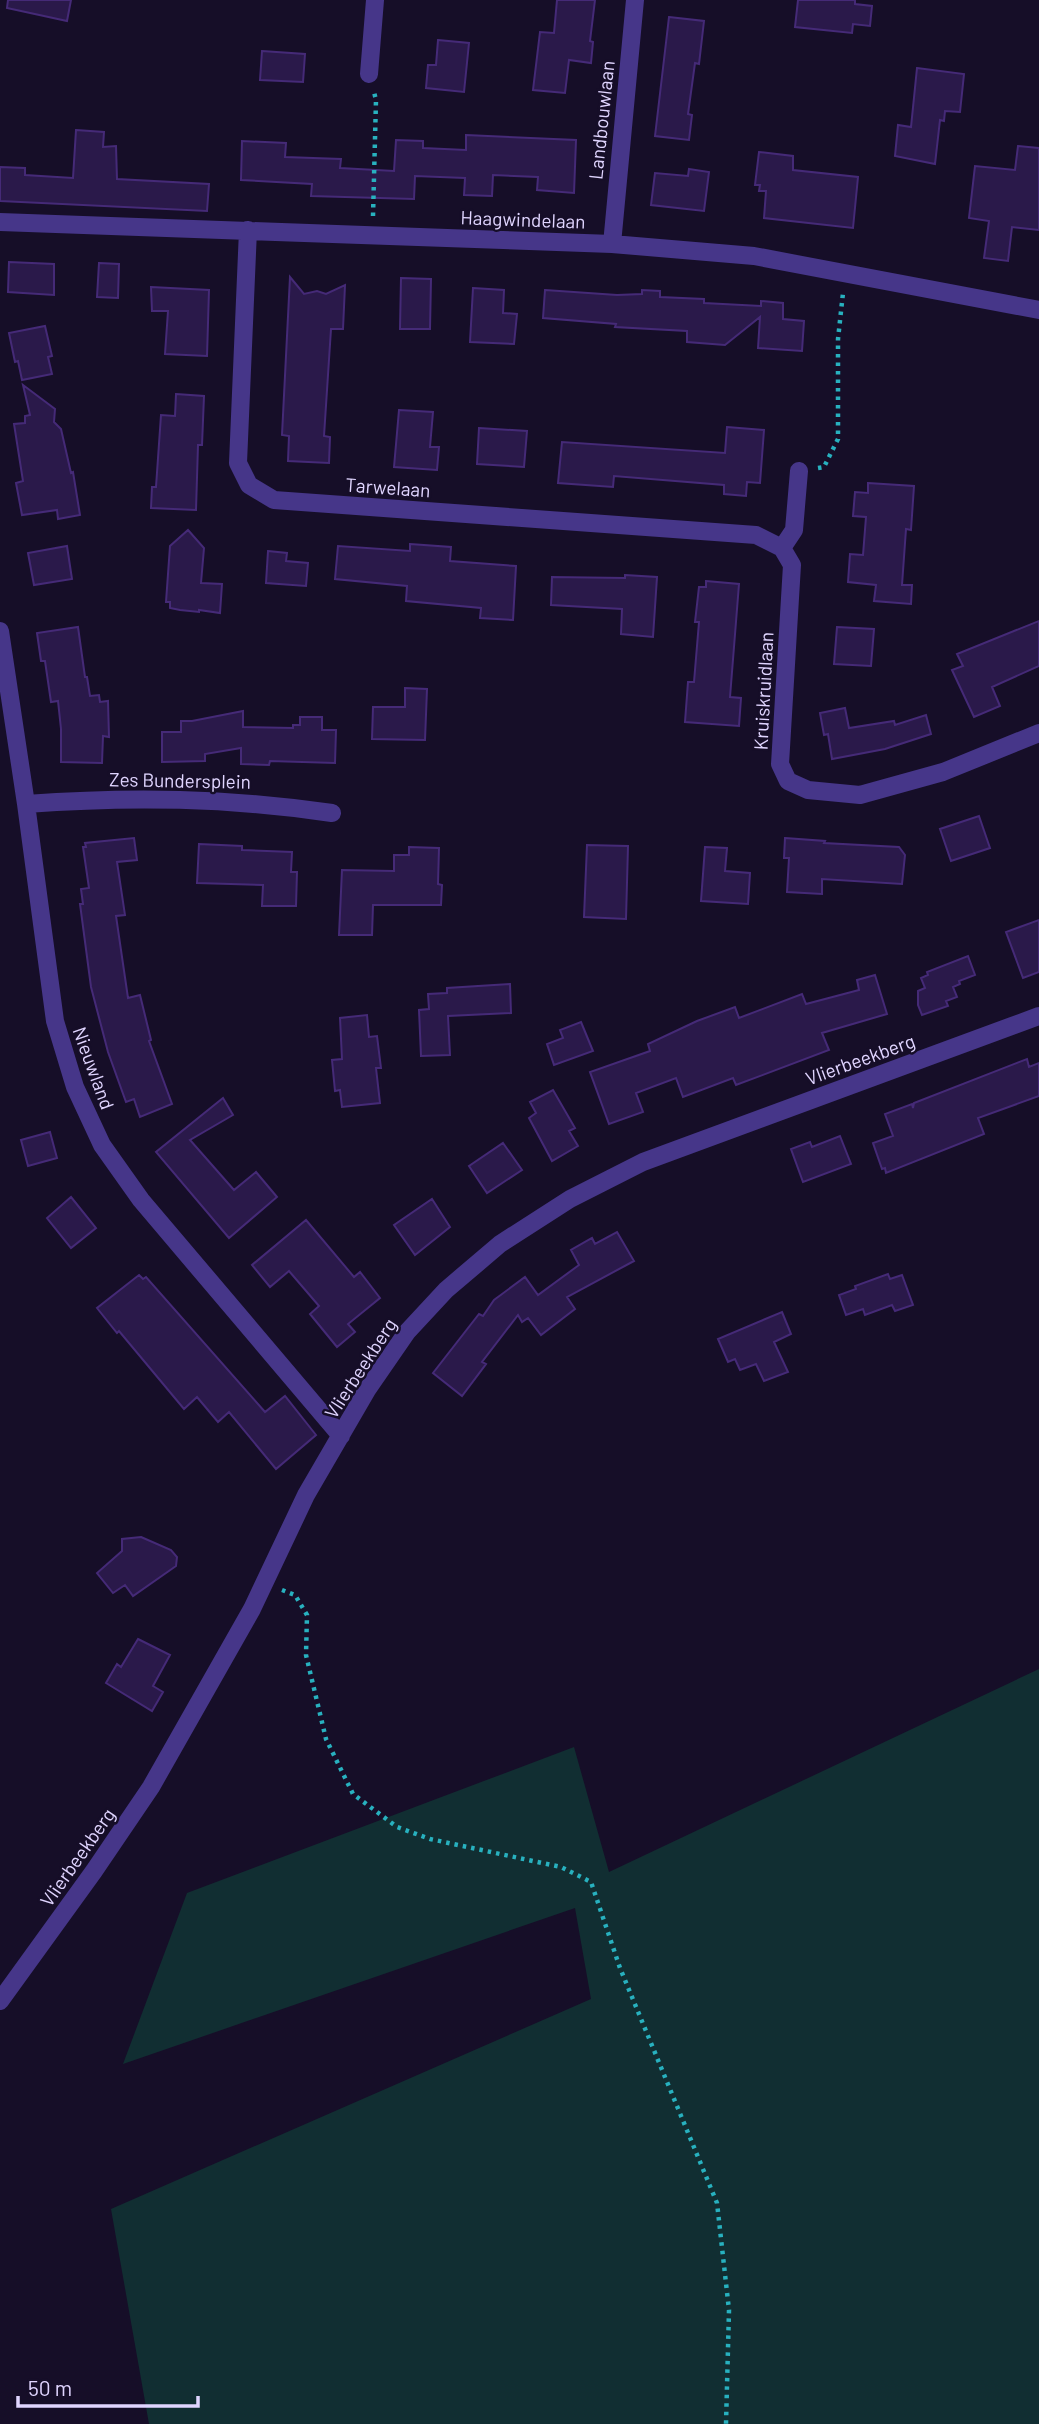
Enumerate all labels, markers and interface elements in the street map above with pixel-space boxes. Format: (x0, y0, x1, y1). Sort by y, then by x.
street label: Landbouwlaan (583, 59, 619, 181)
street label: Haagwindelaan (460, 205, 586, 233)
street label: Tarwelaan (345, 473, 431, 501)
street label: Kruiskruidlaan (748, 631, 778, 751)
street label: Zes Bundersplein (109, 767, 251, 793)
street label: Nieuwland (68, 1024, 120, 1112)
street label: Vlierbeekberg (802, 1029, 918, 1089)
street label: Vlierbeekberg (319, 1314, 401, 1422)
street label: Vlierbeekberg (35, 1803, 119, 1911)
scale bar (18, 2364, 198, 2408)
text: 50 m (28, 2375, 72, 2400)

